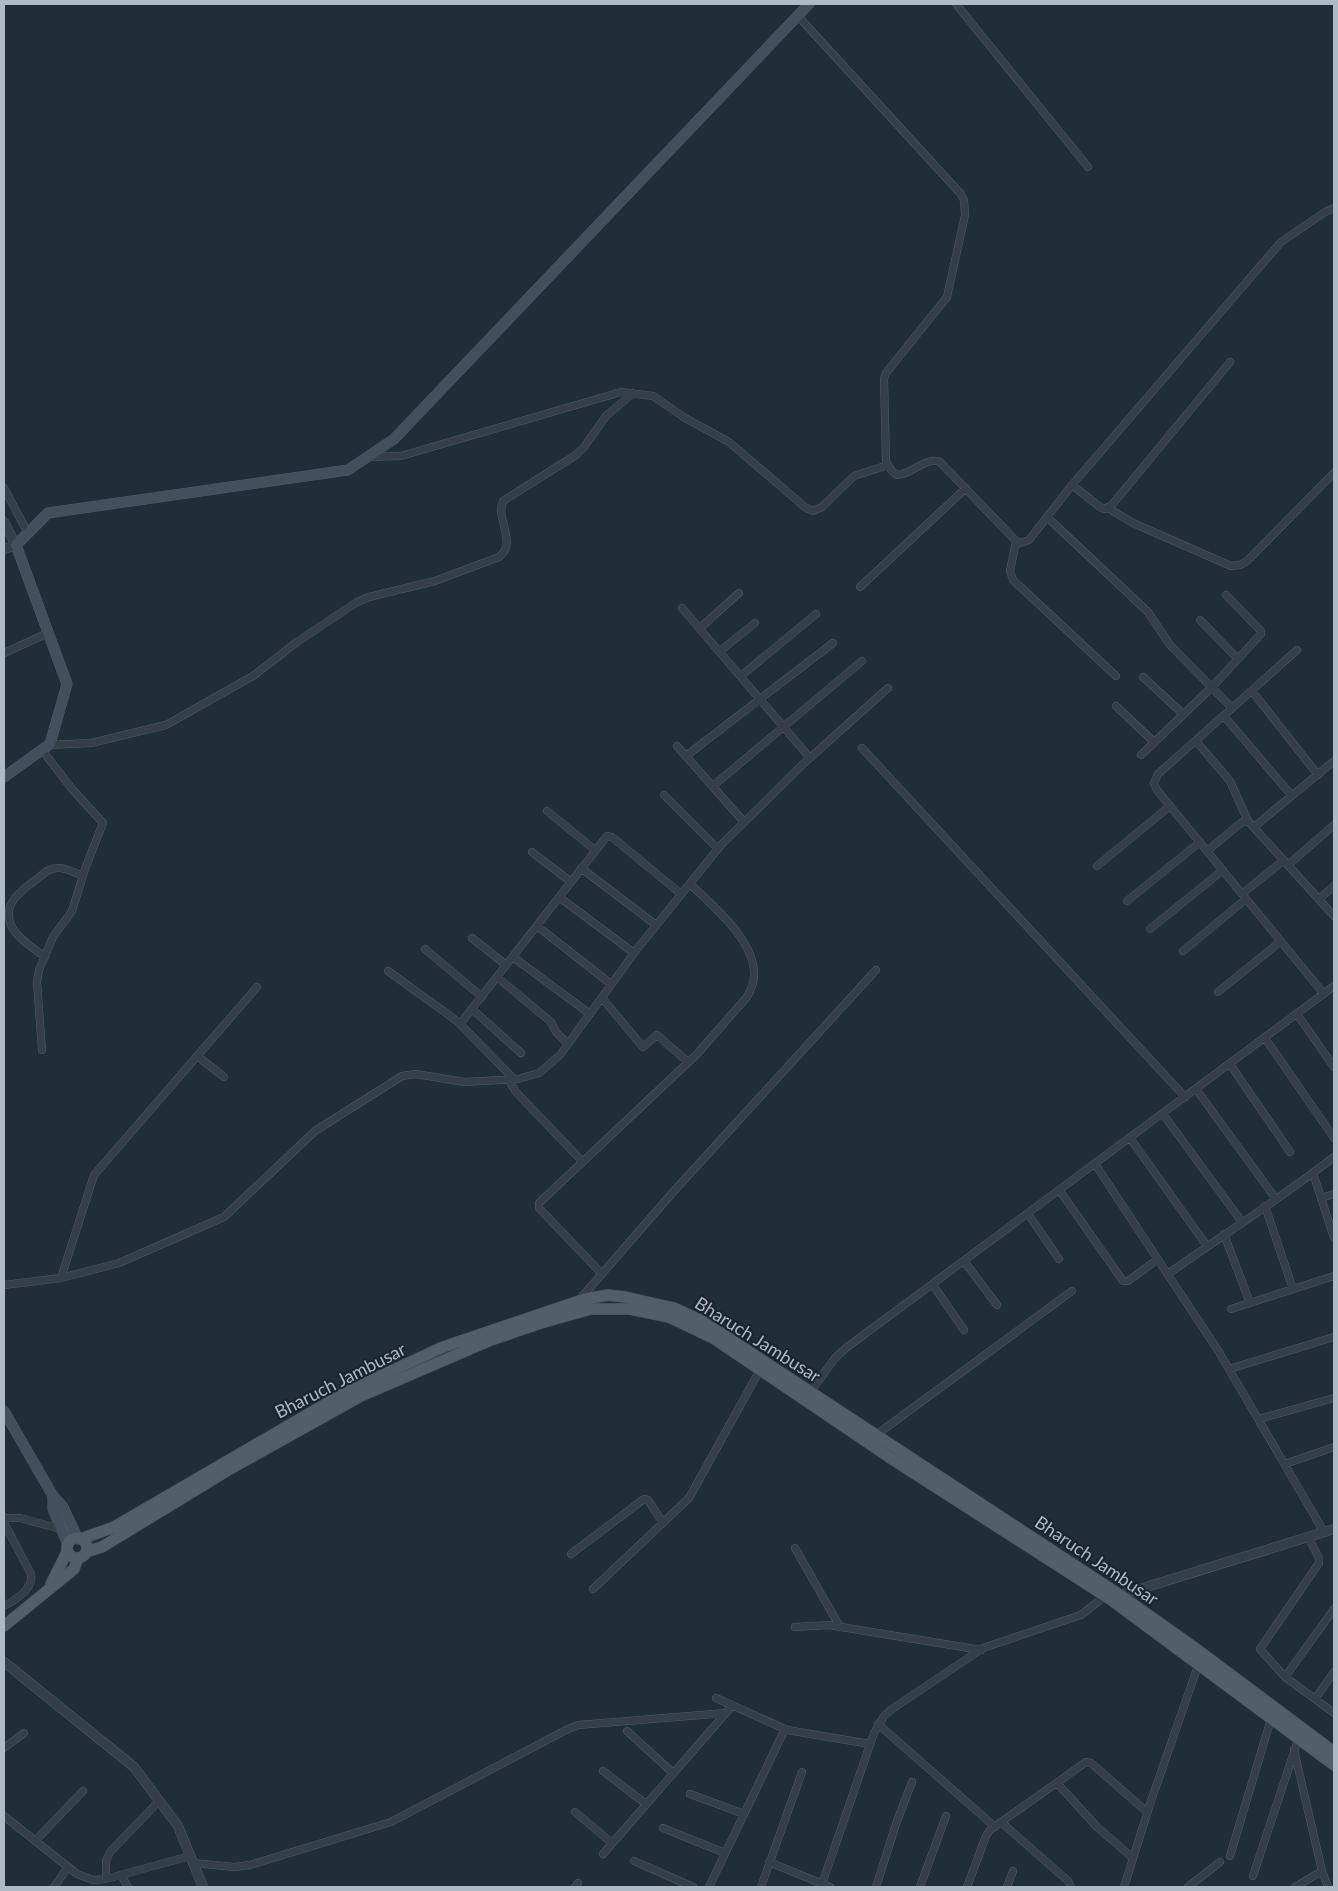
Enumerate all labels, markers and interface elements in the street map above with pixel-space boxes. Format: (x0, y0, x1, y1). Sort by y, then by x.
street label: Bharuch Jambusar (691, 1291, 825, 1387)
street label: Bharuch Jambusar (271, 1337, 410, 1423)
street label: Bharuch Jambusar (1031, 1511, 1163, 1610)

